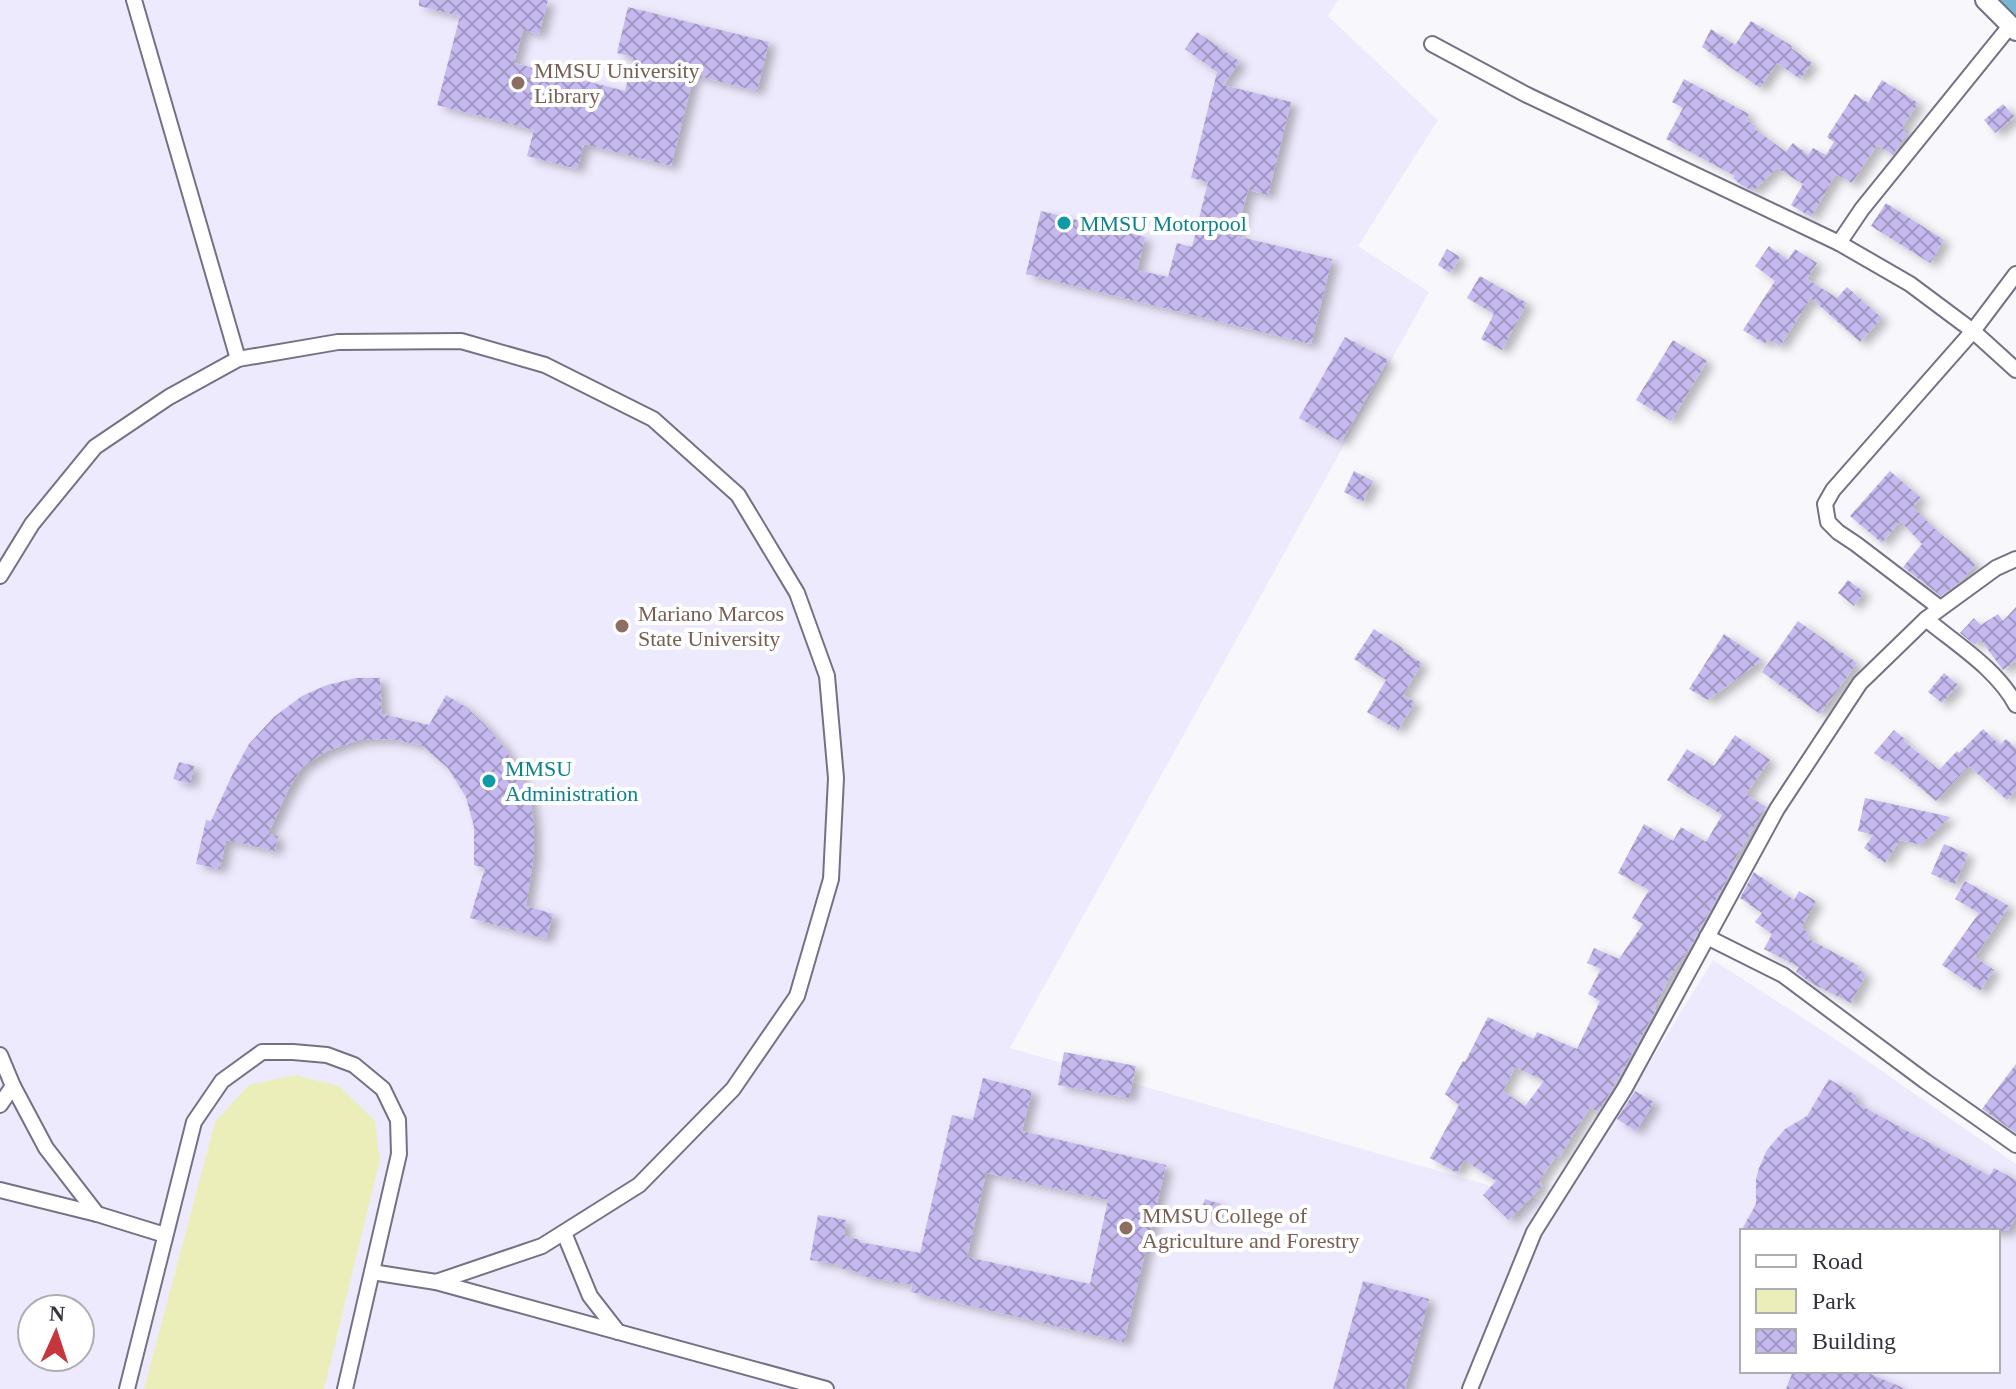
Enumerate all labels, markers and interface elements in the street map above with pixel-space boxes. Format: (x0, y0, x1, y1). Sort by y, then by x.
place label: MMSU University Library (534, 58, 700, 108)
marker: MMSU University Library (509, 74, 527, 92)
place label: MMSU Motorpool (1080, 211, 1247, 236)
marker: MMSU Motorpool (1055, 214, 1073, 232)
place label: Mariano Marcos State University (638, 601, 784, 651)
marker: Mariano Marcos State University (613, 617, 631, 635)
place label: MMSU Administration (505, 756, 638, 806)
marker: MMSU Administration (480, 772, 498, 790)
place label: MMSU College of Agriculture and Forestry (1142, 1203, 1360, 1253)
marker: MMSU College of Agriculture and Forestry (1117, 1219, 1135, 1237)
legend (1740, 1229, 2000, 1373)
text: Road (1812, 1248, 1863, 1274)
text: Park (1812, 1288, 1856, 1314)
north arrow (16, 1293, 96, 1373)
text: N (48, 1301, 66, 1326)
text: Building (1812, 1328, 1896, 1354)

